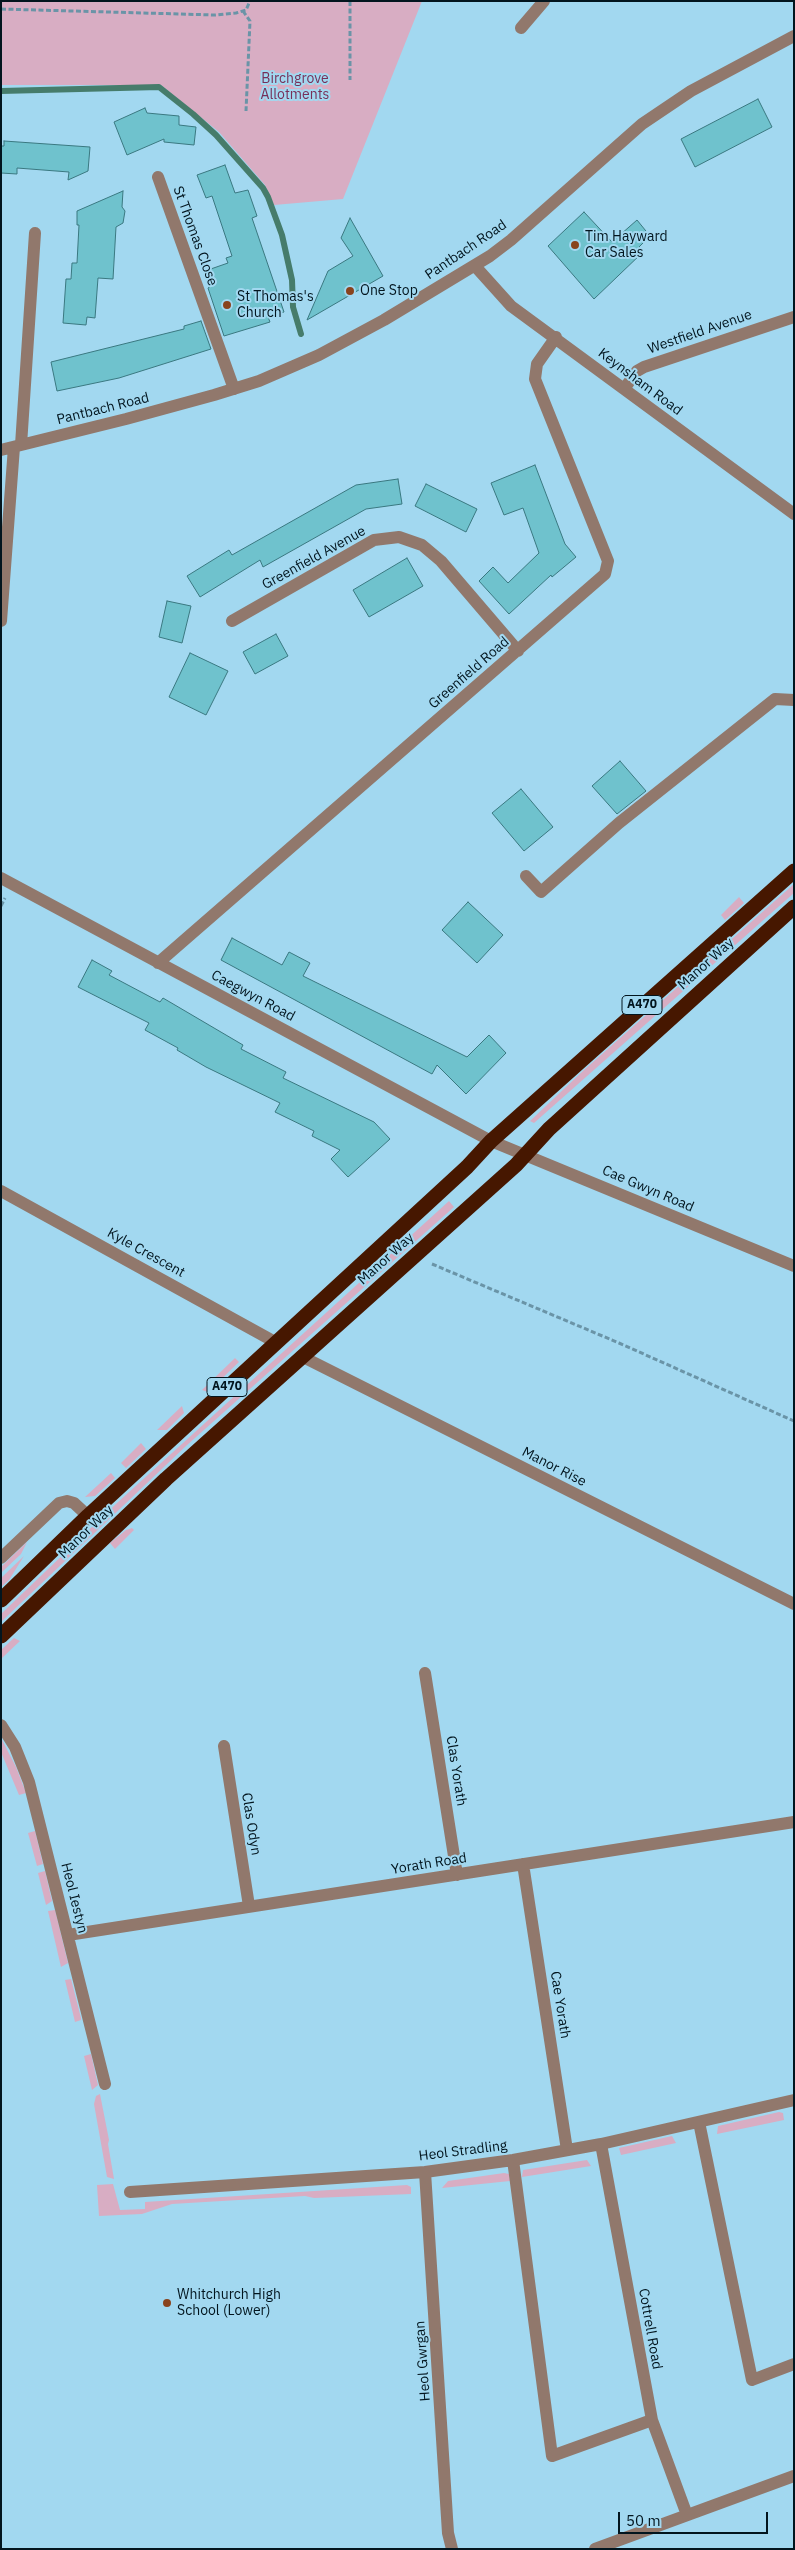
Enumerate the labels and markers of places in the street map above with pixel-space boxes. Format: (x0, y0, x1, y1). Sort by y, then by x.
place label: Tim Hayward Car Sales (585, 229, 668, 262)
marker: Tim Hayward Car Sales (569, 239, 581, 251)
place label: One Stop (360, 283, 418, 299)
marker: One Stop (344, 285, 356, 297)
place label: St Thomas's Church (237, 289, 314, 322)
marker: St Thomas's Church (221, 299, 233, 311)
place label: Whitchurch High School (Lower) (177, 2287, 281, 2320)
marker: Whitchurch High School (Lower) (161, 2297, 173, 2309)

